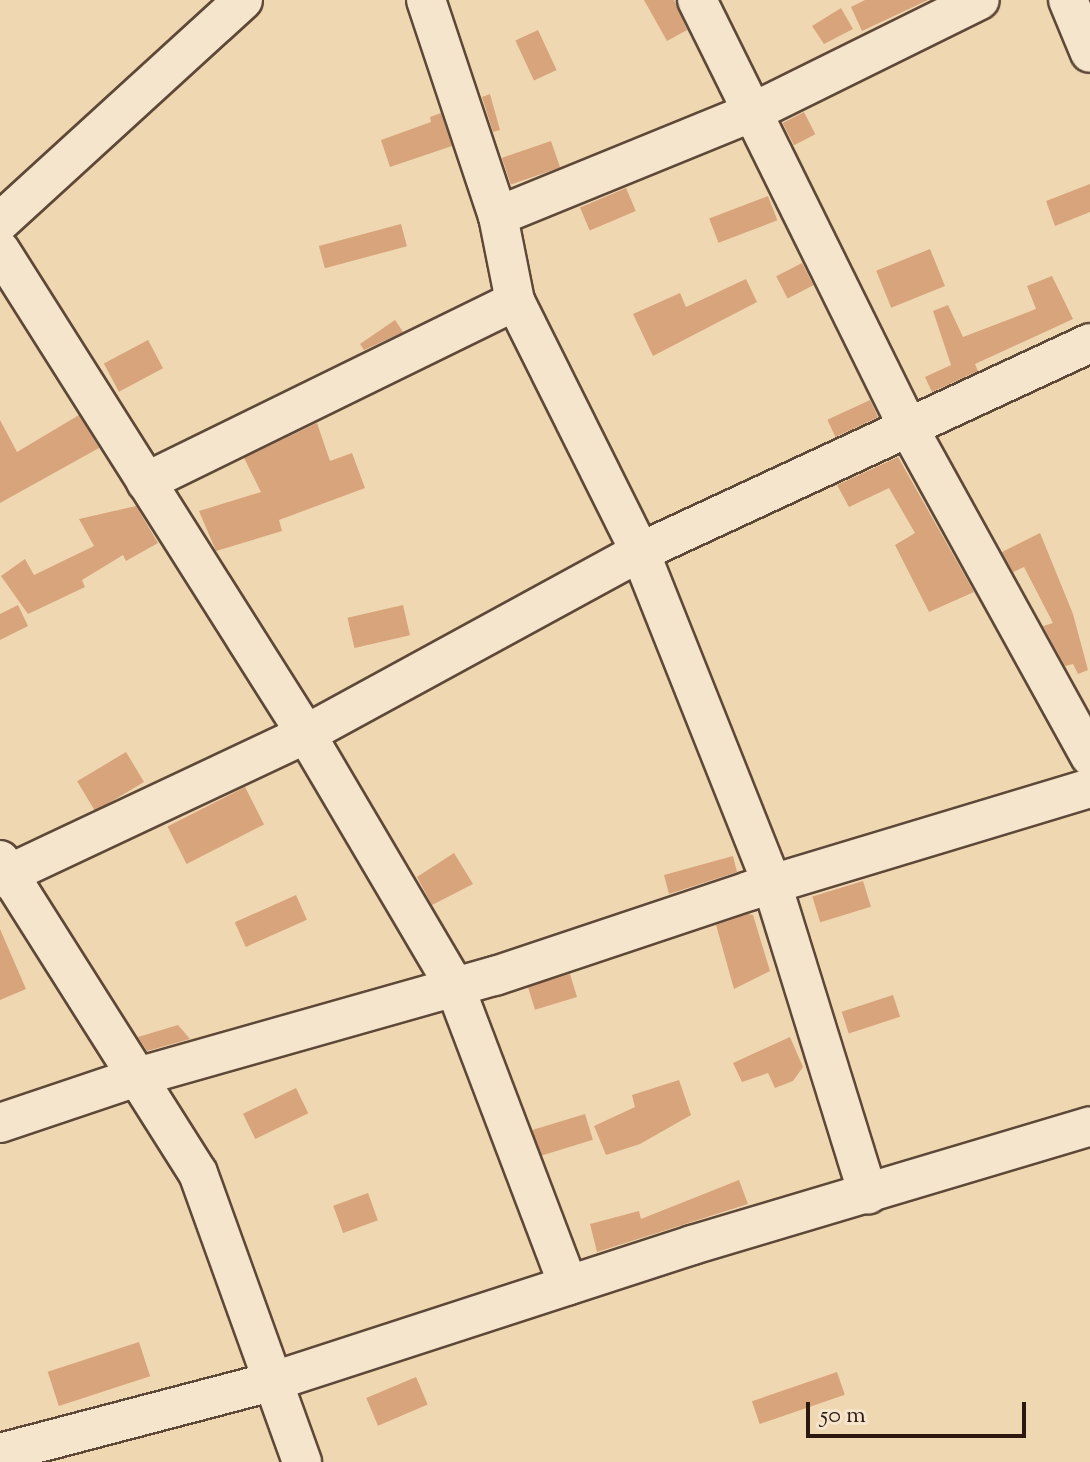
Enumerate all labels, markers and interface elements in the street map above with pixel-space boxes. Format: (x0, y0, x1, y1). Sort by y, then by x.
scale bar (810, 1386, 1030, 1436)
text: 50 m (820, 1399, 866, 1433)

